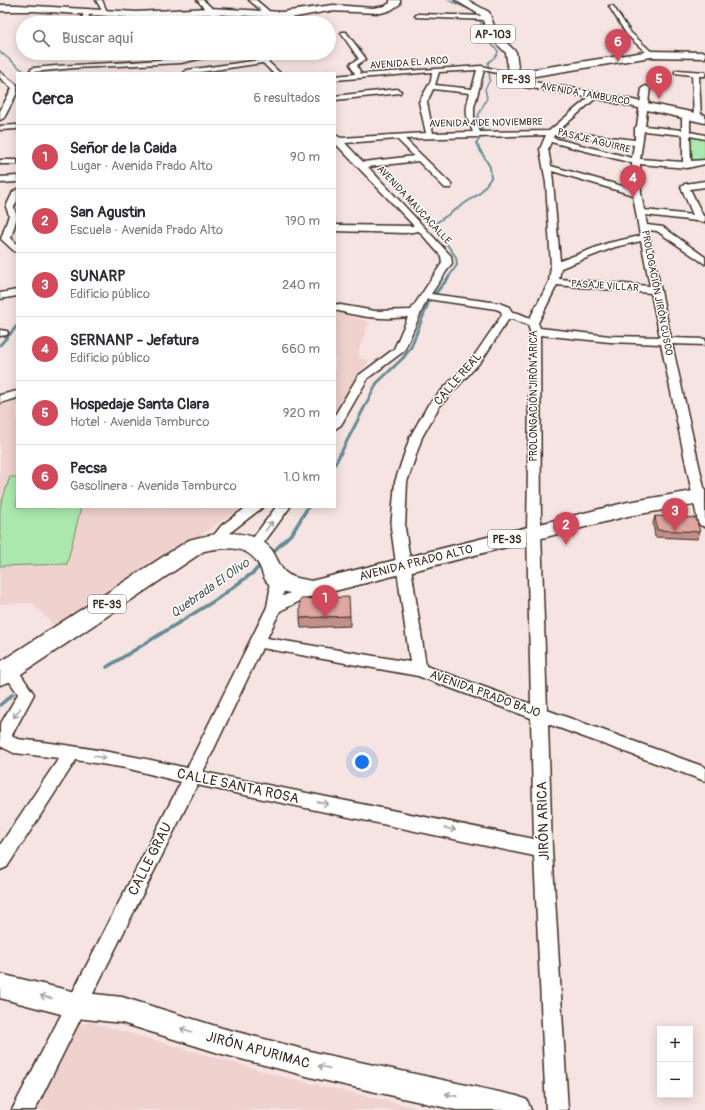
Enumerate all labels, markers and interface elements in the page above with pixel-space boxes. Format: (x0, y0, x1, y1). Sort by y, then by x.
search box (16, 16, 336, 60)
road number: AP-103 (471, 25, 515, 43)
icon: search (30, 27, 52, 49)
text: Buscar aquí (62, 29, 134, 48)
pin: 6 (605, 29, 631, 62)
street label: AVENIDA EL ARCO (369, 54, 449, 72)
pin: 5 (646, 66, 672, 99)
road number: PE-3S (497, 70, 535, 88)
street label: AVENIDA TAMBURCO (540, 80, 630, 108)
text: Cerca (32, 88, 73, 109)
text: 6 resultados (253, 90, 320, 106)
street label: AVENIDA 4 DE NOVIEMBRE (429, 116, 543, 130)
street label: PASAJE AGUIRRE (556, 126, 632, 156)
text: Señor de la Caida (70, 139, 177, 158)
text: 1 (42, 149, 48, 165)
text: 90 m (290, 149, 320, 165)
text: Lugar · Avenida Prado Alto (70, 158, 213, 174)
street label: AVENIDA MAUCACALLE (374, 163, 454, 247)
pin: 4 (620, 165, 646, 198)
text: San Agustin (70, 203, 146, 222)
text: 2 (41, 213, 49, 229)
text: 190 m (285, 213, 320, 229)
text: Escuela · Avenida Prado Alto (70, 222, 223, 238)
street label: PROLOGACIÓN JIRÓN CUSCO (639, 229, 677, 357)
text: SUNARP (70, 267, 126, 286)
text: 3 (41, 277, 49, 293)
text: 240 m (282, 277, 320, 293)
street label: PASAJE VILLAR (571, 278, 639, 294)
text: Edificio público (70, 286, 150, 302)
street label: PROLONGACIÓN JIRÓN ARICA (526, 330, 540, 462)
text: SERNANP - Jefatura (70, 331, 199, 350)
text: 4 (41, 341, 49, 357)
text: 660 m (282, 341, 320, 357)
street label: CALLE REAL (431, 349, 485, 409)
text: Edificio público (70, 350, 150, 366)
text: Hospedaje Santa Clara (70, 395, 209, 414)
text: 5 (41, 405, 49, 421)
text: 920 m (283, 405, 320, 421)
text: Hotel · Avenida Tamburco (70, 414, 210, 430)
text: Pecsa (70, 459, 107, 478)
text: 6 (41, 469, 49, 485)
text: 1.0 km (283, 469, 320, 485)
text: Gasolinera · Avenida Tamburco (70, 478, 237, 494)
pin: 3 (662, 498, 688, 531)
pin: 2 (553, 512, 579, 545)
one-way arrow (265, 521, 274, 532)
road number: PE-3S (488, 530, 526, 548)
street label: AVENIDA PRADO ALTO (358, 542, 475, 584)
water label: Quebrada El Olivo (167, 554, 253, 621)
pin: 1 (312, 585, 338, 618)
road number: PE-3S (88, 595, 126, 613)
street label: AVENIDA PRADO BAJO (428, 667, 543, 721)
one-way arrow (13, 707, 21, 718)
your location (352, 752, 372, 772)
one-way arrow (93, 753, 106, 761)
street label: CALLE SANTA ROSA (175, 765, 301, 807)
street label: JIRÓN ARICA (532, 781, 553, 861)
one-way arrow (316, 800, 329, 808)
street label: CALLE GRAU (124, 820, 176, 898)
one-way arrow (443, 826, 456, 834)
one-way arrow (39, 993, 52, 1001)
one-way arrow (180, 1025, 192, 1033)
map controls (657, 1026, 693, 1098)
button: + (657, 1026, 693, 1062)
street label: JIRÓN APURIMAC (204, 1027, 312, 1072)
button: − (657, 1062, 693, 1098)
one-way arrow (318, 1063, 331, 1071)
one-way arrow (445, 1090, 458, 1098)

